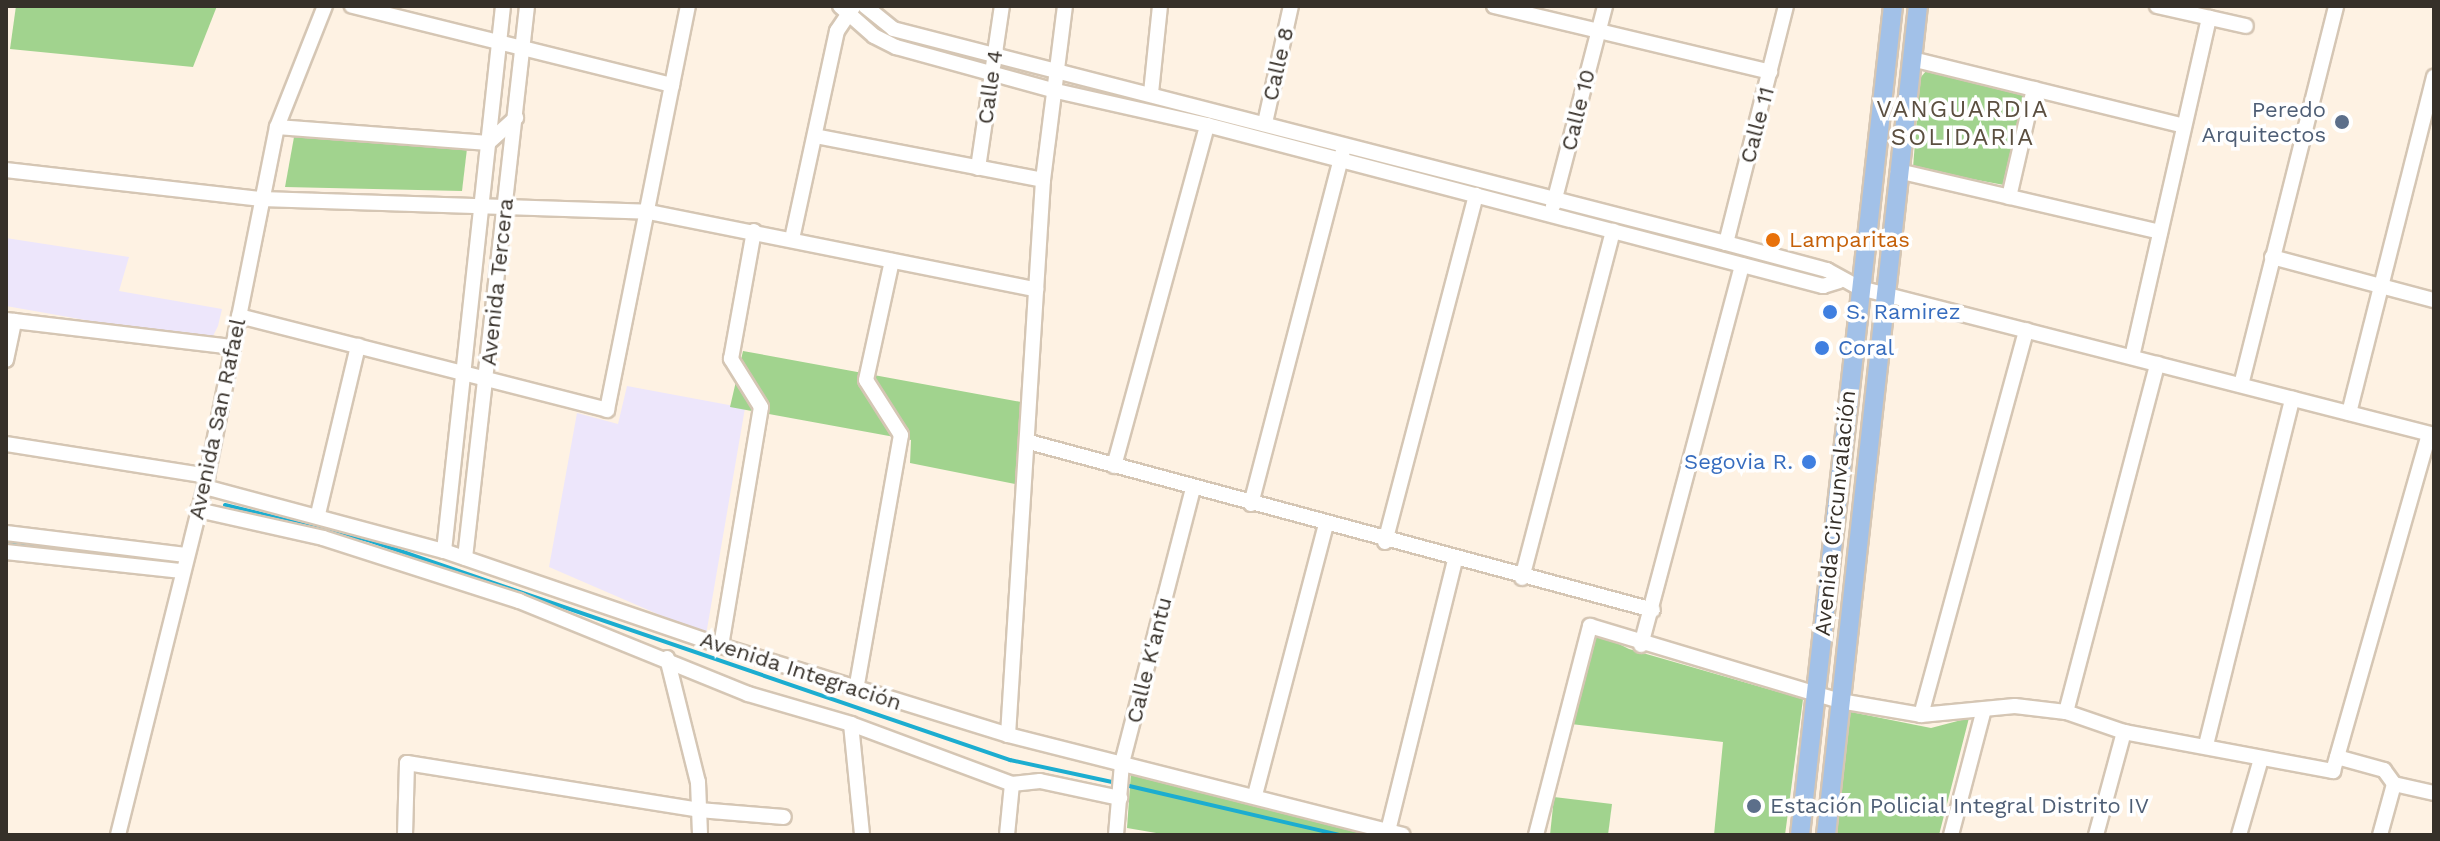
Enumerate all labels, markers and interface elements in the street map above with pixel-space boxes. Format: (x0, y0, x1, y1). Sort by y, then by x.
street label: Calle 8 (1257, 25, 1299, 103)
street label: Calle 4 (972, 48, 1008, 126)
street label: Calle 10 (1555, 66, 1601, 154)
street label: Calle 11 (1734, 84, 1780, 166)
district label: VANGUARDIA SOLIDARIA (1876, 96, 2050, 152)
place label: Peredo Arquitectos (2201, 96, 2326, 148)
marker: Peredo Arquitectos (2333, 113, 2351, 131)
street label: Avenida Tercera (475, 196, 519, 368)
place label: Lamparitas (1789, 227, 1910, 253)
marker: Lamparitas (1764, 231, 1782, 249)
place label: S. Ramirez (1846, 299, 1960, 325)
marker: S. Ramirez (1821, 303, 1839, 321)
street label: Avenida San Rafael (183, 316, 251, 522)
place label: Coral (1838, 335, 1894, 361)
marker: Coral (1813, 339, 1831, 357)
street label: Avenida Circunvalación (1809, 388, 1861, 638)
place label: Segovia R. (1684, 449, 1793, 475)
marker: Segovia R. (1800, 453, 1818, 471)
street label: Calle K'antu (1121, 594, 1177, 726)
street label: Avenida Integración (697, 626, 905, 716)
place label: Estación Policial Integral Distrito IV (1770, 793, 2150, 819)
marker: Estación Policial Integral Distrito IV (1745, 797, 1763, 815)

